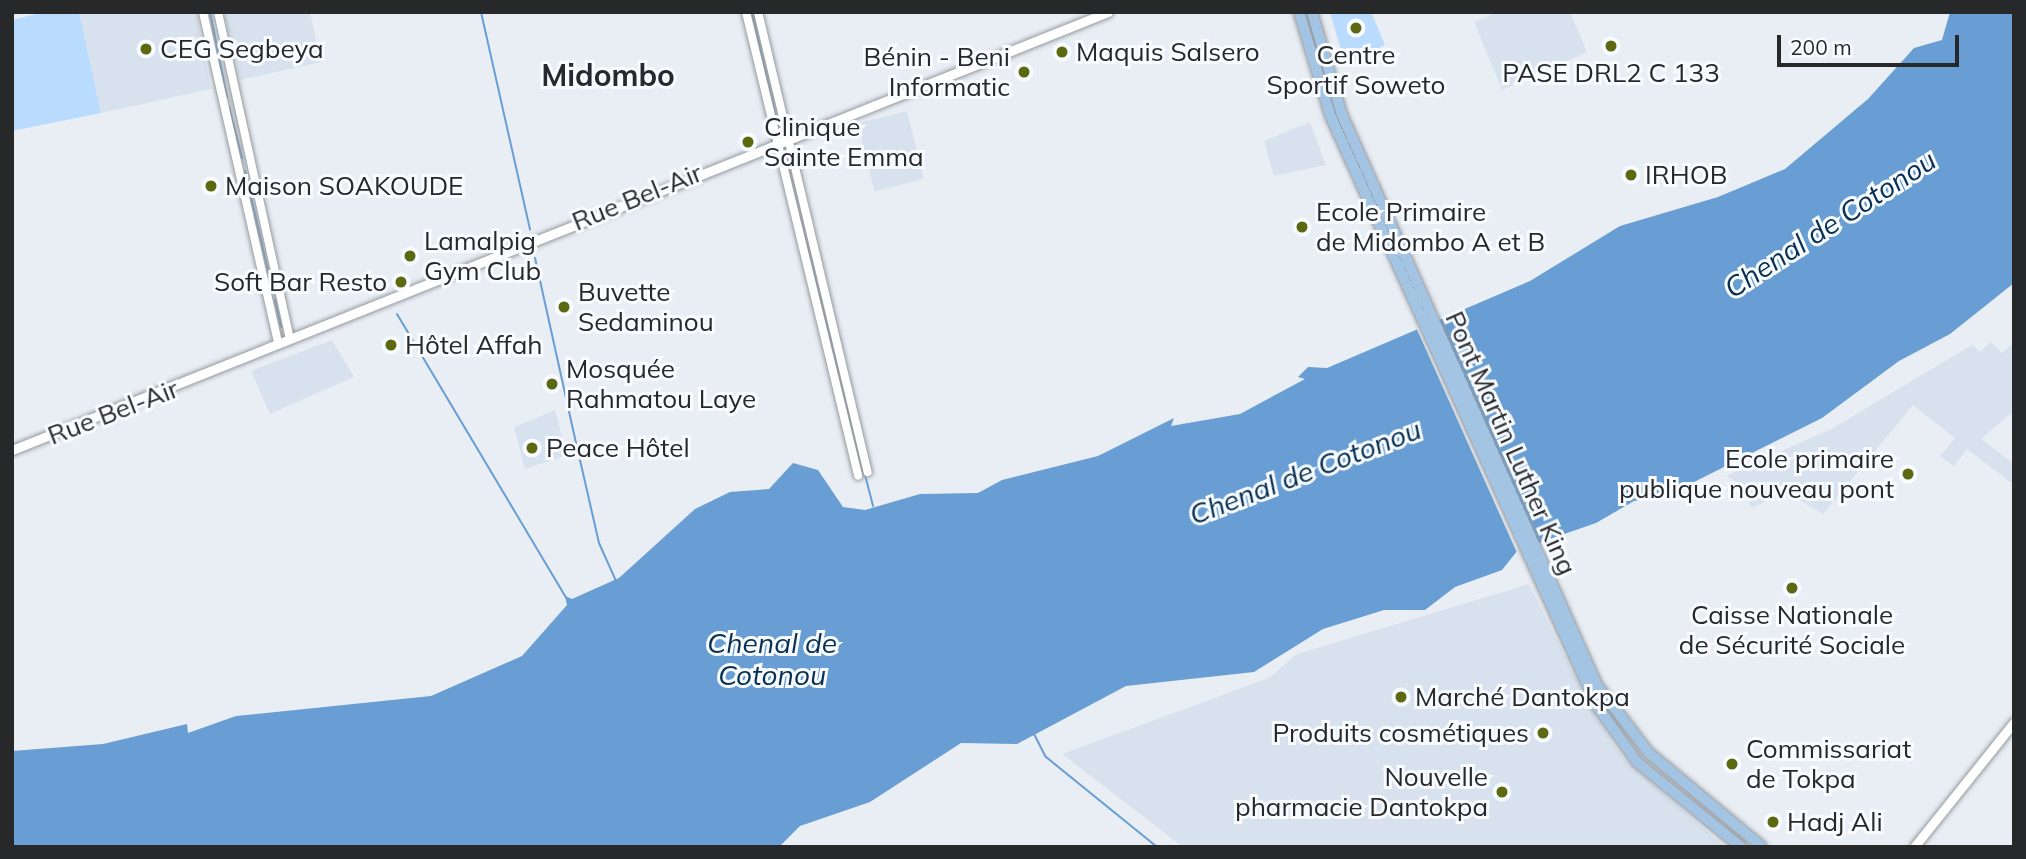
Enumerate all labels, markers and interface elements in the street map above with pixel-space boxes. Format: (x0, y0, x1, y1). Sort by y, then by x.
marker: Centre Sportif Soweto (1348, 20, 1364, 36)
scale bar (1781, 21, 1963, 65)
place label: CEG Segbeya (160, 33, 324, 65)
text: 200 m (1790, 34, 1852, 60)
place label: Maquis Salsero (1076, 36, 1260, 68)
marker: PASE DRL2 C 133 (1603, 38, 1619, 54)
place label: Centre Sportif Soweto (1267, 39, 1445, 100)
marker: CEG Segbeya (138, 41, 154, 57)
place label: Bénin - Beni Informatic (864, 41, 1010, 102)
marker: Maquis Salsero (1054, 44, 1070, 60)
district label: Midombo (541, 57, 675, 93)
place label: PASE DRL2 C 133 (1502, 57, 1720, 89)
marker: Bénin - Beni Informatic (1016, 64, 1032, 80)
place label: Clinique Sainte Emma (764, 111, 924, 172)
marker: Clinique Sainte Emma (738, 132, 758, 152)
water label: Chenal de Cotonou (1718, 143, 1942, 305)
street label: Rue Bel-Air (568, 157, 706, 237)
place label: IRHOB (1645, 159, 1727, 191)
marker: IRHOB (1623, 167, 1639, 183)
place label: Maison SOAKOUDE (225, 170, 463, 202)
marker: Maison SOAKOUDE (203, 178, 219, 194)
place label: Ecole Primaire de Midombo A et B (1316, 196, 1545, 258)
marker: Ecole Primaire de Midombo A et B (1294, 219, 1310, 235)
place label: Lamalpig Gym Club (424, 225, 541, 286)
marker: Lamalpig Gym Club (402, 248, 418, 264)
place label: Soft Bar Resto (214, 266, 387, 298)
marker: Soft Bar Resto (393, 274, 409, 290)
place label: Buvette Sedaminou (578, 276, 714, 338)
marker: Buvette Sedaminou (556, 299, 572, 315)
street label: Pont Martin Luther King (1439, 307, 1583, 579)
place label: Hôtel Affah (405, 329, 543, 361)
marker: Hôtel Affah (383, 337, 399, 353)
place label: Mosquée Rahmatou Laye (566, 353, 756, 414)
street label: Rue Bel-Air (43, 373, 183, 451)
marker: Mosquée Rahmatou Laye (544, 376, 560, 392)
water label: Chenal de Cotonou (1184, 412, 1426, 532)
place label: Peace Hôtel (546, 432, 690, 464)
marker: Peace Hôtel (524, 440, 540, 456)
place label: Ecole primaire publique nouveau pont (1619, 443, 1894, 504)
marker: Ecole primaire publique nouveau pont (1900, 466, 1916, 482)
marker: Caisse Nationale de Sécurité Sociale (1784, 580, 1800, 596)
place label: Caisse Nationale de Sécurité Sociale (1679, 599, 1905, 660)
water label: Chenal de Cotonou (707, 626, 837, 692)
place label: Marché Dantokpa (1415, 681, 1630, 713)
marker: Marché Dantokpa (1393, 689, 1409, 705)
place label: Produits cosmétiques (1272, 717, 1529, 749)
marker: Produits cosmétiques (1535, 725, 1551, 741)
place label: Commissariat de Tokpa (1746, 733, 1911, 794)
marker: Commissariat de Tokpa (1724, 756, 1740, 772)
place label: Nouvelle pharmacie Dantokpa (1235, 761, 1488, 822)
marker: Nouvelle pharmacie Dantokpa (1494, 784, 1510, 800)
place label: Hadj Ali (1787, 806, 1883, 838)
marker: Hadj Ali (1765, 814, 1781, 830)

